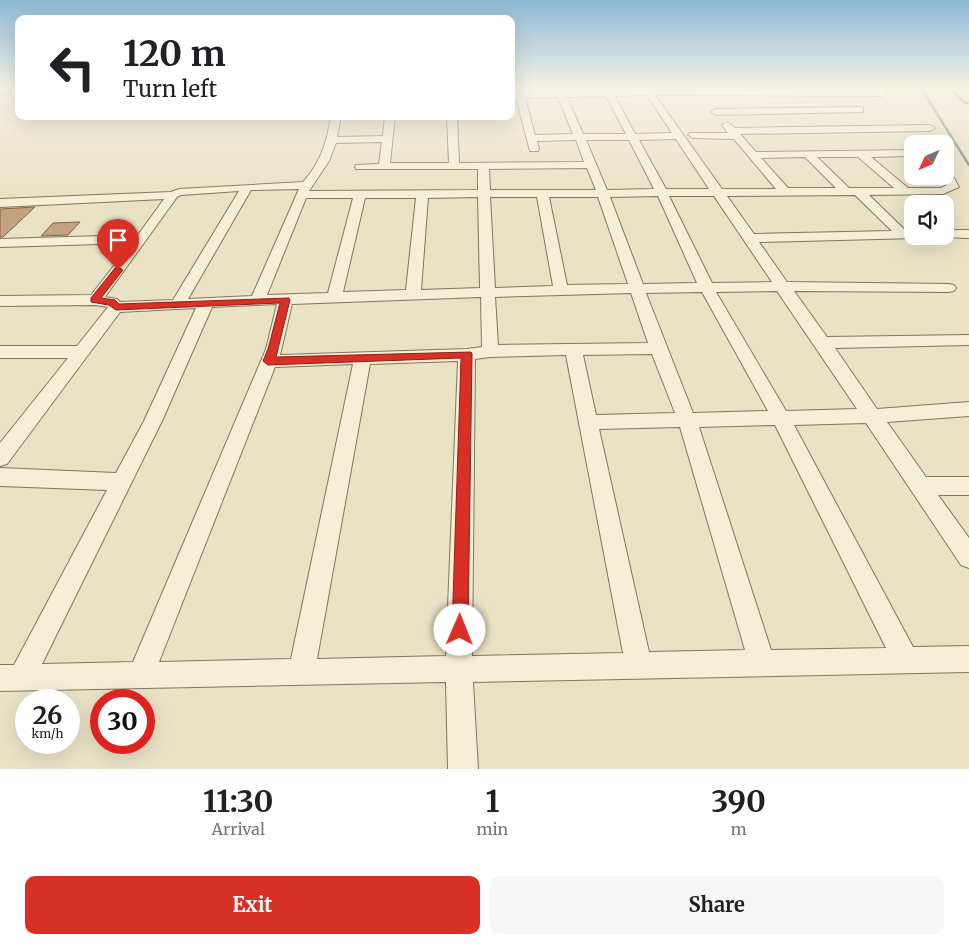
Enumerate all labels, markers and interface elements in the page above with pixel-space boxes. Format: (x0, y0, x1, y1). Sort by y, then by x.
text: 120 m (123, 32, 226, 76)
icon: left (40, 35, 105, 100)
text: Turn left (123, 75, 217, 103)
north arrow (904, 135, 954, 185)
map controls (904, 135, 954, 245)
button: sound (904, 195, 954, 245)
pin (97, 219, 139, 270)
icon: arrive (104, 226, 132, 254)
position arrow (433, 603, 485, 655)
speed limit sign: 30 (90, 689, 155, 754)
text: 26 (33, 699, 62, 731)
text: km/h (32, 726, 63, 741)
text: 11:30 (203, 782, 273, 820)
text: 1 (485, 782, 499, 820)
text: 390 (711, 782, 766, 820)
text: Arrival (212, 819, 265, 839)
text: min (477, 819, 508, 839)
text: m (731, 819, 747, 839)
button: Exit (25, 876, 480, 934)
button: Share (490, 876, 944, 934)

